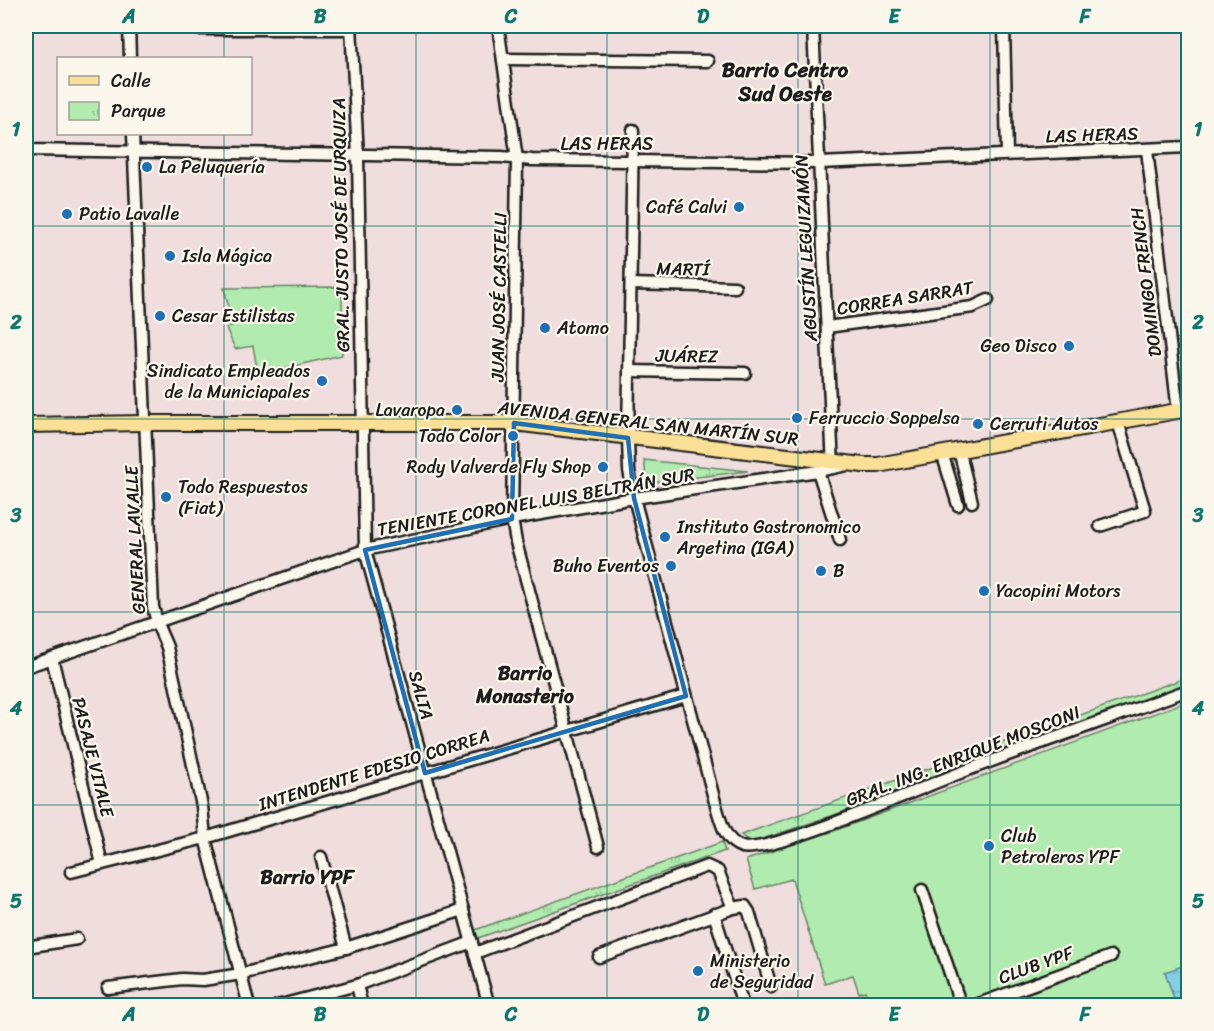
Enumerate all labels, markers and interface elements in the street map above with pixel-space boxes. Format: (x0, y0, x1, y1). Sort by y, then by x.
text: A (121, 0, 136, 34)
text: B (314, 0, 327, 34)
text: C (504, 0, 518, 34)
text: D (697, 0, 710, 34)
text: E (888, 0, 901, 34)
text: F (1079, 0, 1092, 34)
district label: Barrio Centro Sud Oeste (722, 51, 849, 113)
legend (57, 57, 252, 135)
text: Calle (111, 65, 151, 97)
text: Parque (111, 95, 166, 127)
street label: GRAL. JUSTO JOSÉ DE URQUIZA (323, 98, 359, 352)
text: 1 (12, 112, 21, 147)
text: 1 (1194, 112, 1203, 147)
street label: LAS HERAS (1045, 117, 1139, 153)
street label: LAS HERAS (561, 128, 653, 160)
place label: La Peluquería (159, 151, 265, 183)
street label: AGUSTÍN LEGUIZAMÓN (785, 153, 827, 343)
marker: La Peluquería (140, 160, 154, 174)
place label: Café Calvi (646, 191, 728, 223)
place label: Patio Lavalle (79, 198, 179, 230)
marker: Café Calvi (732, 200, 746, 214)
street label: DOMINGO FRENCH (1121, 205, 1171, 359)
marker: Patio Lavalle (60, 207, 74, 221)
street label: JUAN JOSÉ CASTELLI (482, 212, 516, 383)
place label: Isla Mágica (181, 240, 272, 272)
marker: Isla Mágica (163, 249, 177, 263)
street label: MARTÍ (656, 253, 712, 285)
street label: CORREA SARRAT (835, 271, 976, 325)
place label: Cesar Estilistas (172, 300, 295, 332)
text: 2 (9, 305, 22, 340)
text: 2 (1191, 305, 1204, 340)
marker: Cesar Estilistas (153, 309, 167, 323)
place label: Atomo (556, 312, 609, 344)
marker: Atomo (538, 321, 552, 335)
place label: Geo Disco (981, 330, 1057, 362)
street label: JUÁREZ (654, 339, 719, 373)
marker: Geo Disco (1062, 339, 1076, 353)
place label: Sindicato Empleados de la Municiapales (147, 355, 311, 408)
marker: Sindicato Empleados de la Municiapales (315, 374, 329, 388)
street label: AVENIDA GENERAL SAN MARTÍN SUR (495, 391, 800, 455)
place label: Lavaropa (375, 394, 445, 426)
place label: Ferruccio Soppelsa (809, 402, 960, 434)
marker: Lavaropa (450, 403, 464, 417)
place label: Cerruti Autos (990, 408, 1099, 440)
marker: Ferruccio Soppelsa (790, 411, 804, 425)
marker: Cerruti Autos (971, 417, 985, 431)
place label: Todo Color (418, 420, 503, 452)
marker: Todo Color (506, 429, 520, 443)
place label: Rody Valverde Fly Shop (406, 451, 591, 483)
street label: TENIENTE CORONEL LUIS BELTRÁN SUR (375, 458, 697, 546)
marker: Rody Valverde Fly Shop (596, 460, 610, 474)
street label: GENERAL LAVALLE (115, 464, 155, 615)
place label: Todo Respuestos (Fiat) (178, 471, 308, 524)
marker: Todo Respuestos (Fiat) (159, 490, 173, 504)
text: 3 (10, 498, 22, 533)
text: 3 (1192, 498, 1204, 533)
place label: Instituto Gastronomico Argetina (IGA) (676, 511, 861, 564)
marker: Instituto Gastronomico Argetina (IGA) (658, 530, 672, 544)
place label: Buho Eventos (553, 550, 660, 582)
place label: B (833, 555, 844, 587)
marker: Buho Eventos (664, 559, 678, 573)
marker: B (814, 564, 828, 578)
place label: Yacopini Motors (996, 575, 1121, 607)
marker: Yacopini Motors (977, 584, 991, 598)
district label: Barrio Monasterio (475, 656, 575, 714)
street label: SALTA (399, 667, 443, 723)
text: 4 (9, 691, 23, 726)
text: 4 (1191, 691, 1205, 726)
street label: PASAJE VITALE (63, 694, 124, 821)
street label: GRAL. ING. ENRIQUE MOSCONI (841, 696, 1085, 816)
street label: INTENDENTE EDESIO CORREA (253, 720, 494, 821)
place label: Club Petroleros YPF (1001, 820, 1120, 873)
marker: Club Petroleros YPF (982, 839, 996, 853)
district label: Barrio YPF (260, 860, 356, 895)
text: 5 (10, 884, 22, 919)
text: 5 (1192, 884, 1204, 919)
street label: CLUB YPF (994, 936, 1079, 993)
place label: Ministerio de Seguridad (710, 945, 815, 998)
marker: Ministerio de Seguridad (691, 964, 705, 978)
text: A (121, 997, 136, 1031)
text: B (314, 997, 327, 1031)
text: C (504, 997, 518, 1031)
text: D (697, 997, 710, 1031)
text: E (888, 997, 901, 1031)
text: F (1079, 997, 1092, 1031)

